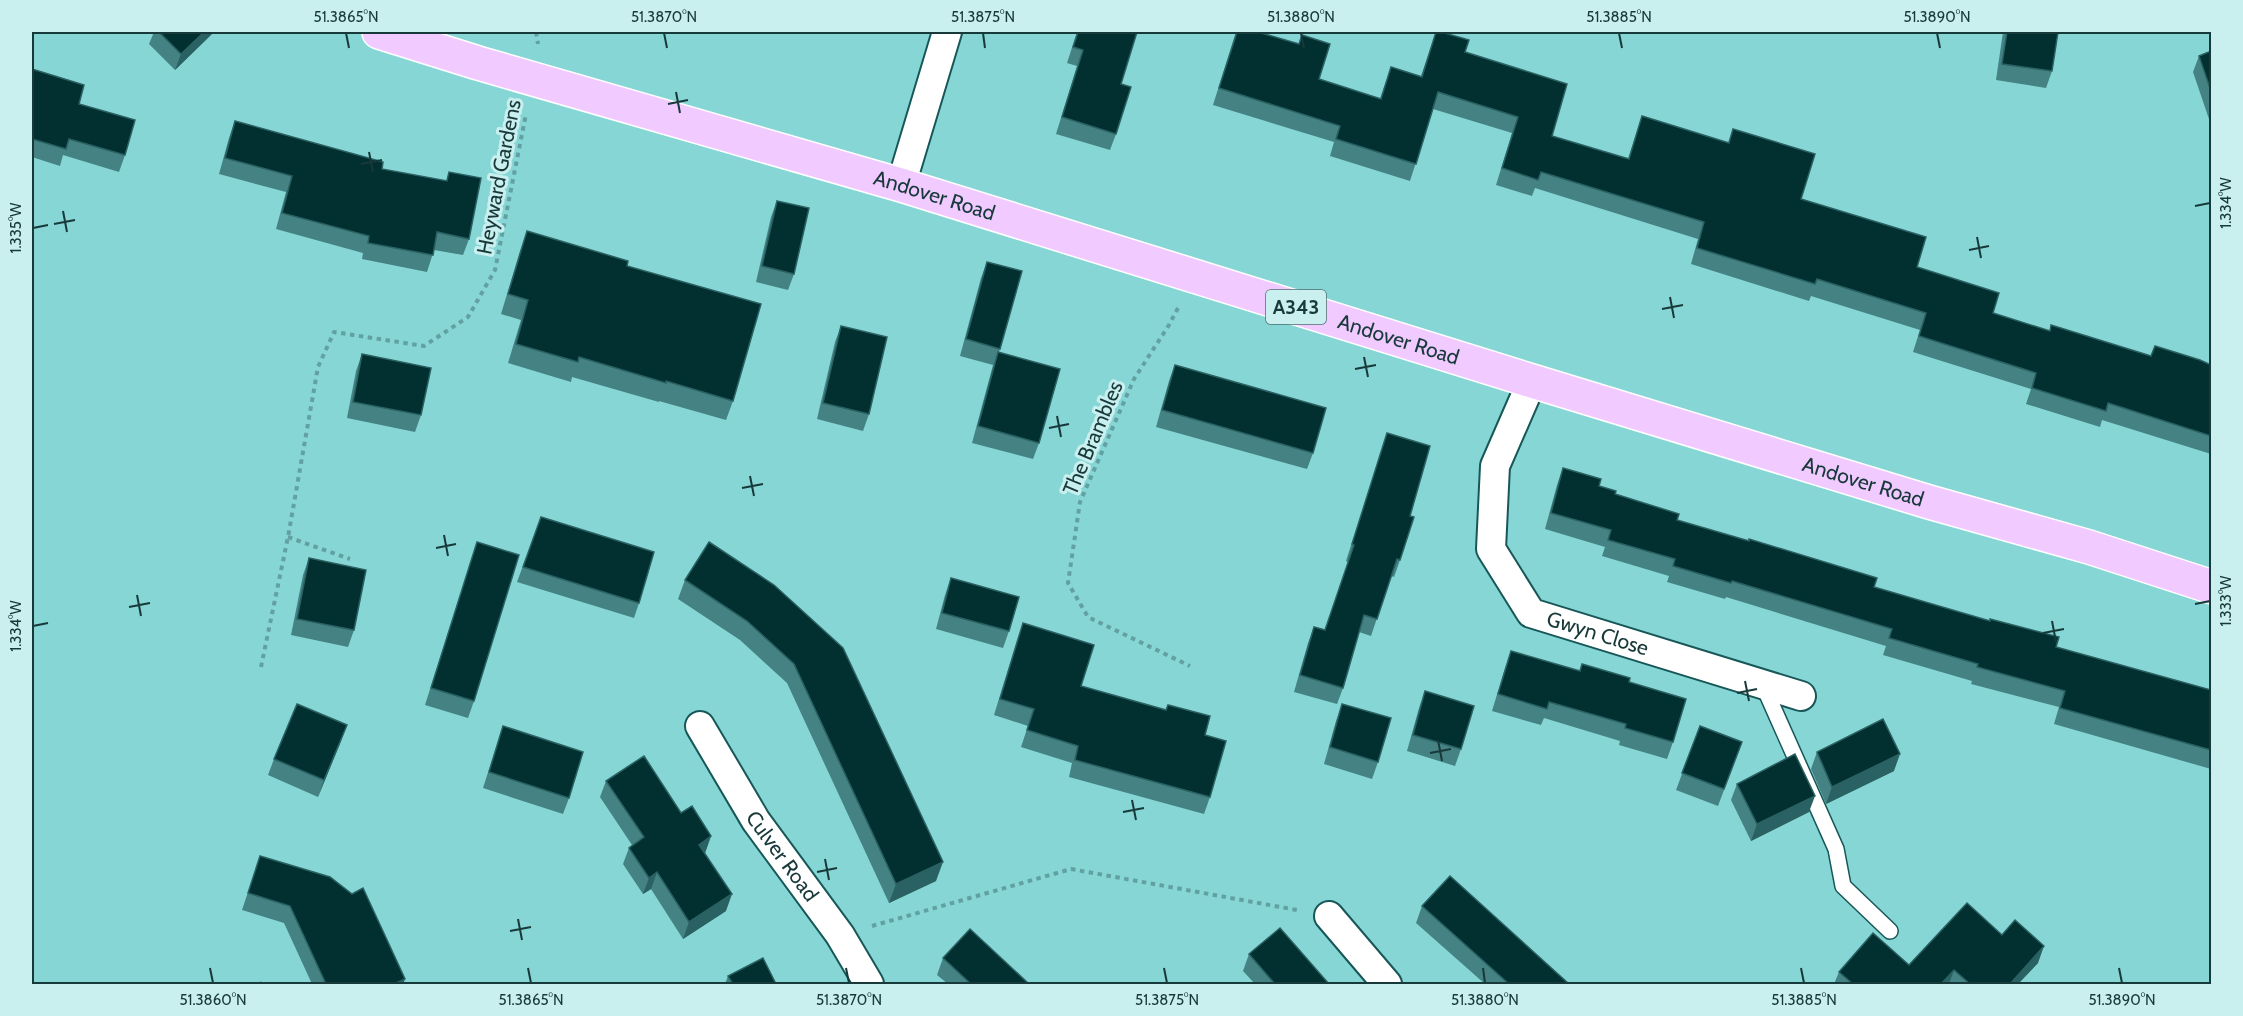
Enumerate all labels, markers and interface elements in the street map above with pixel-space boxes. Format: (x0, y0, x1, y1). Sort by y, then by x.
text: 51.3865°N (314, 8, 378, 26)
text: 51.3870°N (631, 8, 697, 26)
text: 51.3875°N (951, 8, 1015, 26)
text: 51.3880°N (1267, 8, 1335, 26)
text: 51.3885°N (1586, 8, 1652, 26)
text: 51.3890°N (1903, 8, 1971, 26)
street label: Heyward Gardens (471, 97, 526, 256)
street label: Andover Road (871, 165, 998, 225)
text: 1.334°W (2217, 177, 2235, 229)
text: 1.335°W (7, 202, 25, 253)
road number: A343 (1266, 290, 1326, 324)
street label: Andover Road (1335, 309, 1462, 370)
street label: The Brambles (1057, 377, 1128, 499)
street label: Andover Road (1800, 451, 1927, 512)
text: 1.333°W (2217, 575, 2235, 626)
text: 1.334°W (7, 600, 25, 652)
street label: Gwyn Close (1544, 606, 1652, 660)
street label: Culver Road (741, 806, 824, 906)
text: 51.3860°N (179, 991, 247, 1009)
text: 51.3865°N (499, 991, 563, 1009)
text: 51.3870°N (816, 991, 882, 1009)
text: 51.3875°N (1135, 991, 1199, 1009)
text: 51.3880°N (1451, 991, 1519, 1009)
text: 51.3885°N (1771, 991, 1837, 1009)
text: 51.3890°N (2088, 991, 2156, 1009)

